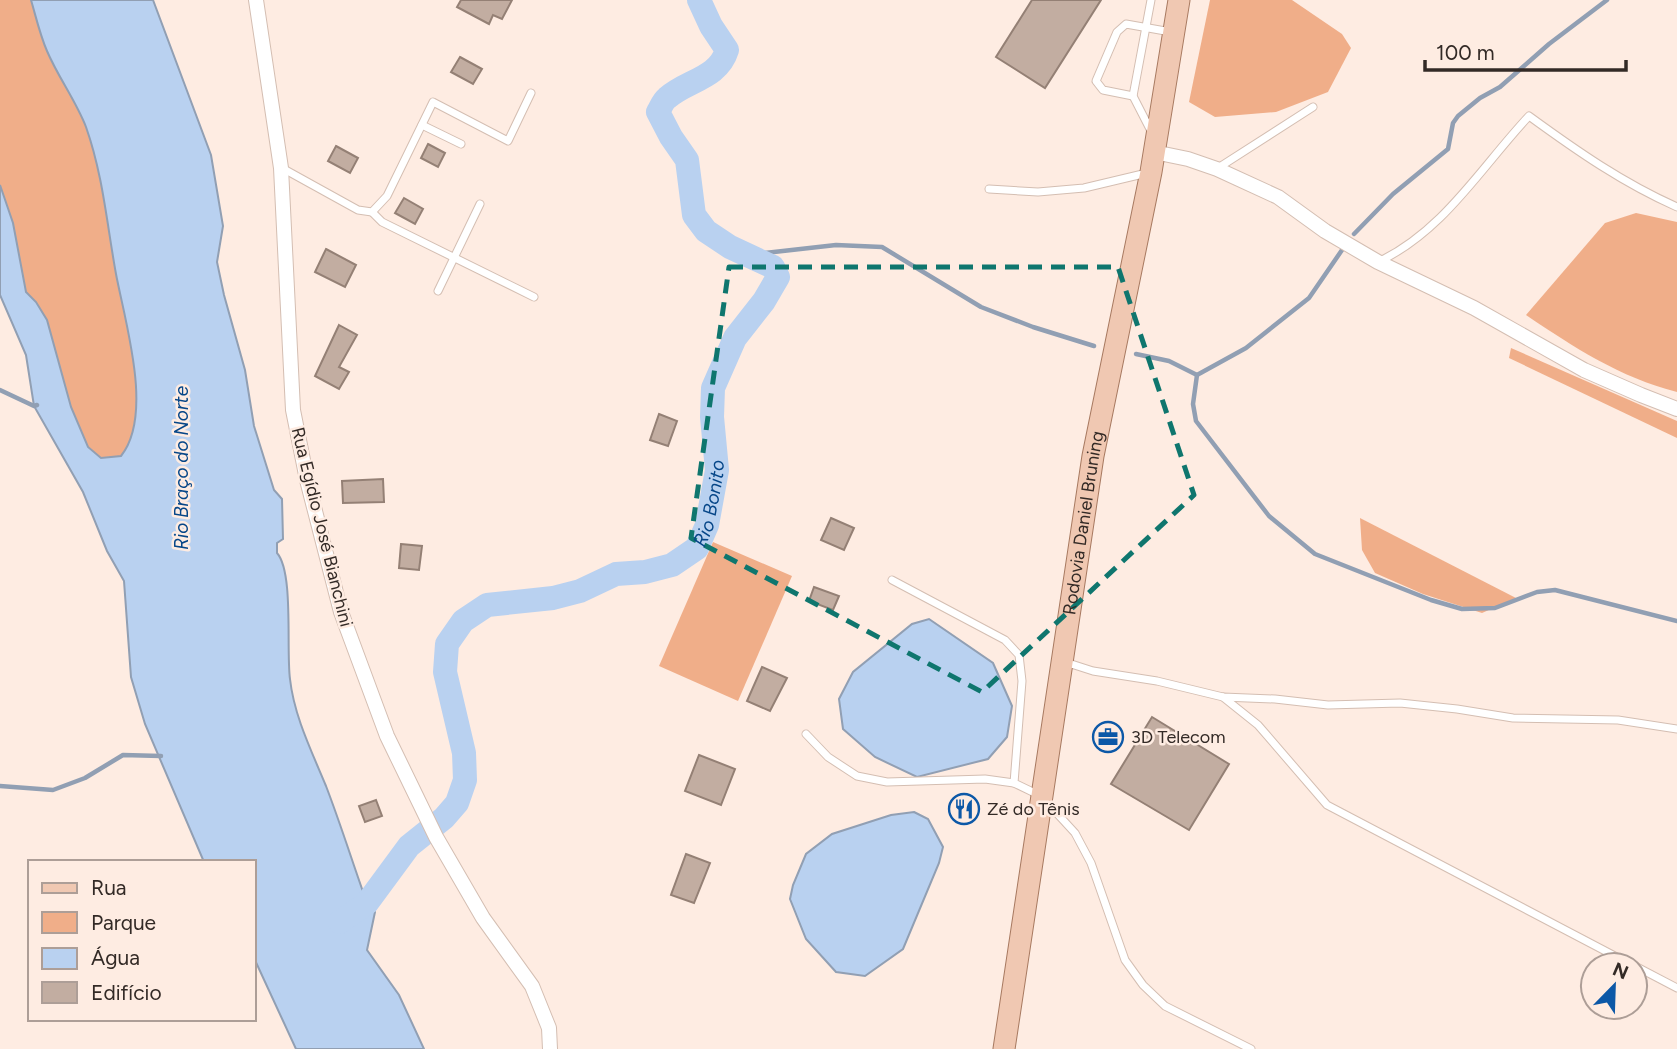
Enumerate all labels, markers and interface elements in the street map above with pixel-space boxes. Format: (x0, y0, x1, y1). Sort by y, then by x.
scale bar (1425, 28, 1626, 72)
text: 100 m (1436, 40, 1495, 65)
water label: Rio Braço do Norte (170, 385, 193, 550)
street label: Rua Egídio José Bianchini (287, 425, 357, 629)
street label: Rodovia Daniel Bruning (1058, 429, 1109, 616)
water label: Rio Bonito (688, 459, 729, 550)
office icon: 3D Telecom (1091, 720, 1125, 754)
place label: 3D Telecom (1131, 726, 1226, 748)
restaurant icon: Zé do Tênis (947, 792, 981, 826)
place label: Zé do Tênis (987, 798, 1080, 820)
legend (28, 860, 256, 1021)
text: Rua (91, 875, 127, 900)
text: Parque (91, 910, 156, 935)
text: Água (91, 945, 140, 970)
north arrow (1579, 951, 1649, 1021)
text: N (1609, 957, 1632, 984)
text: Edifício (91, 980, 162, 1005)

